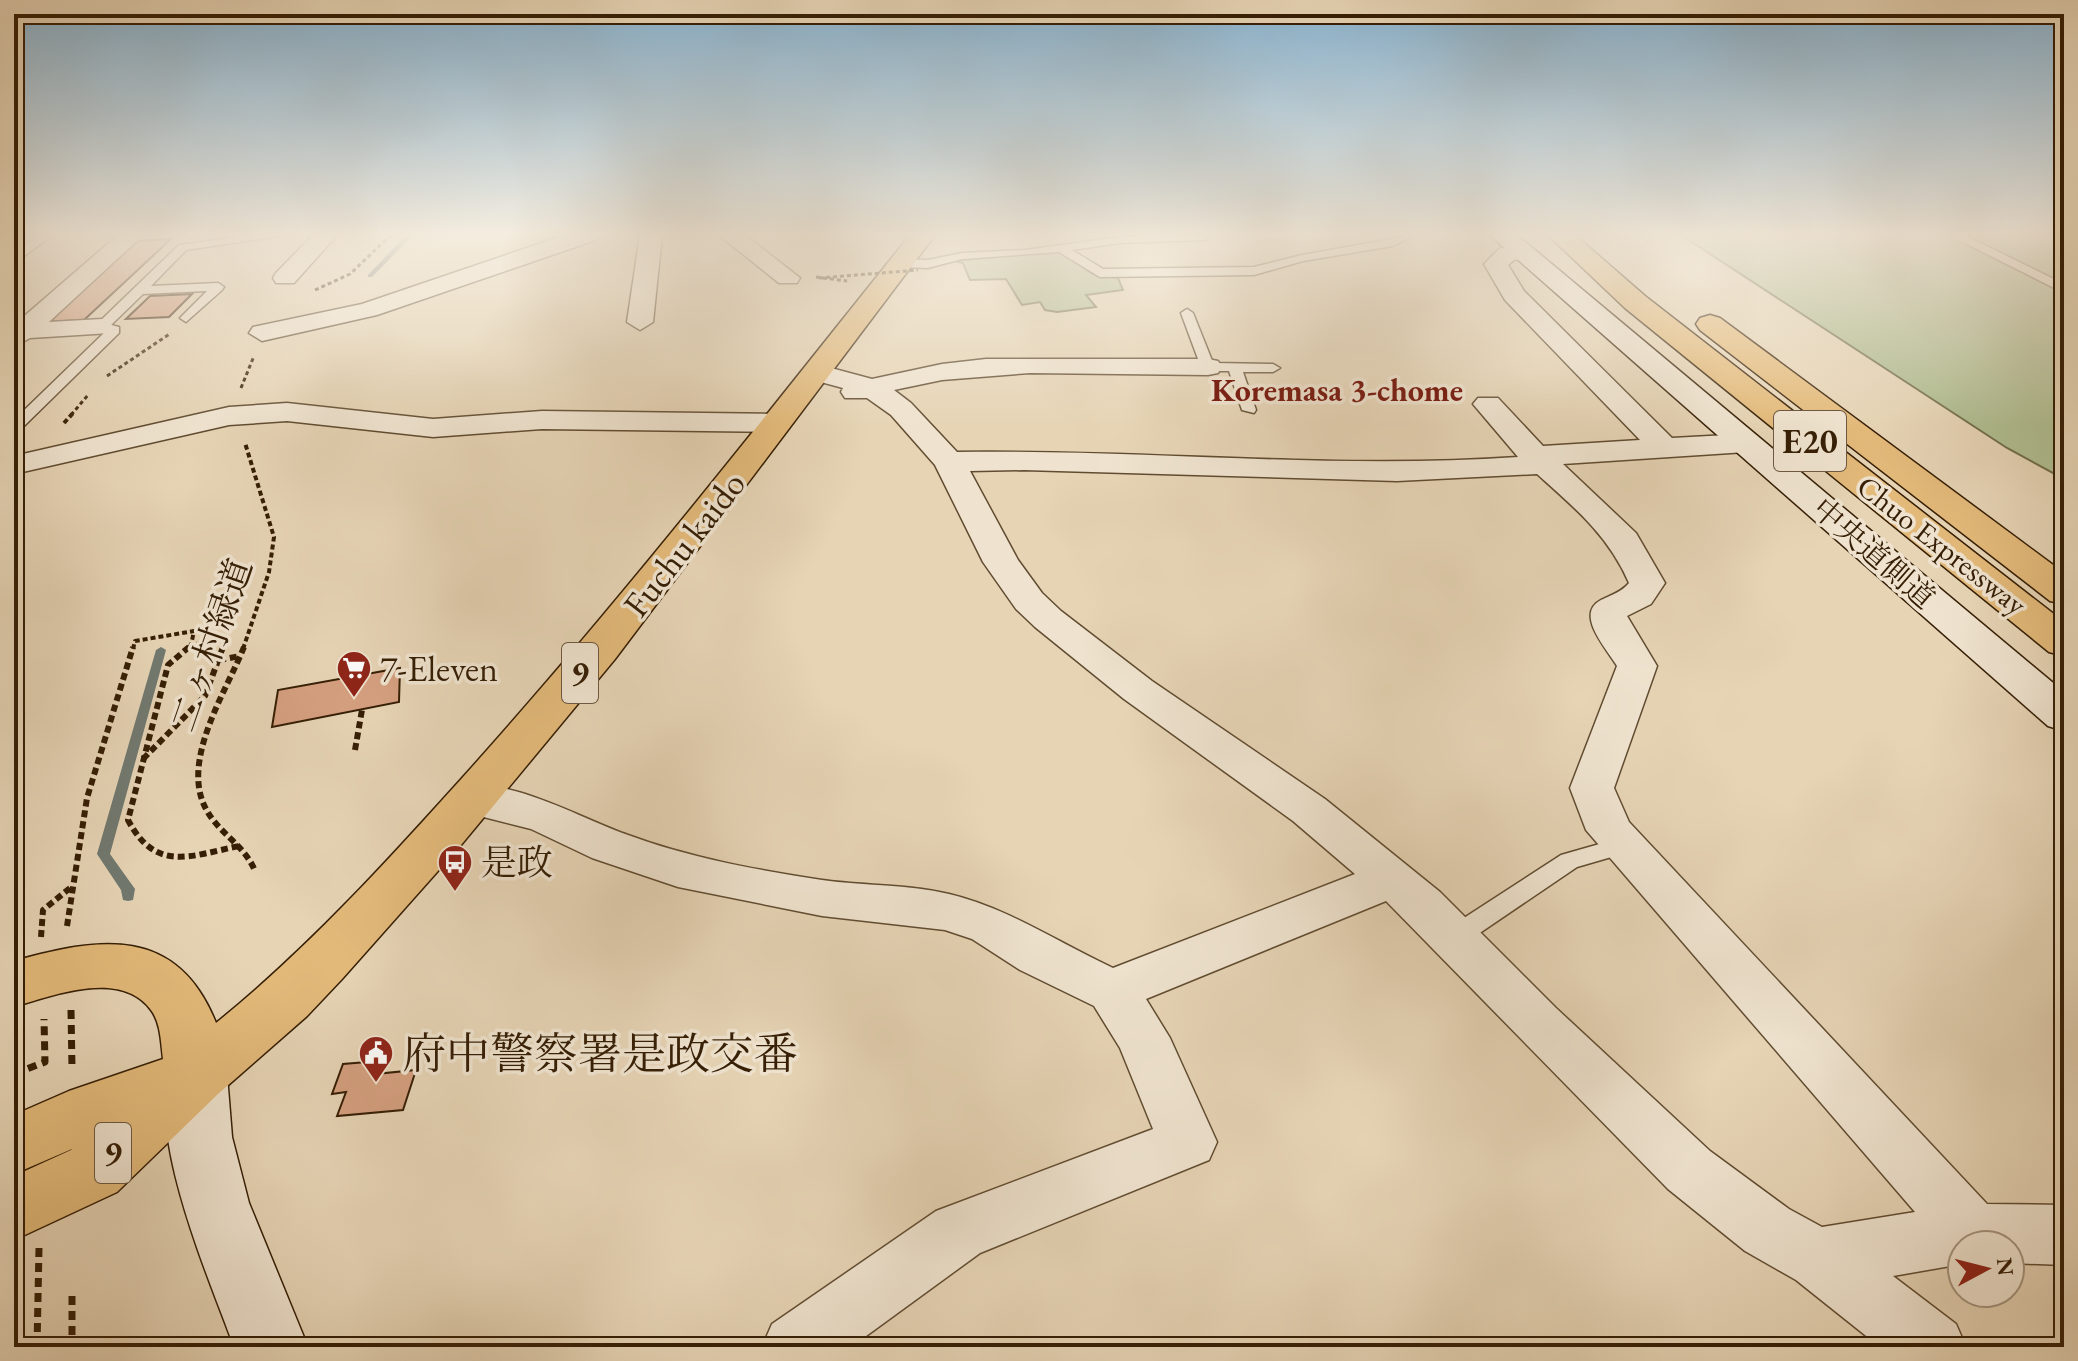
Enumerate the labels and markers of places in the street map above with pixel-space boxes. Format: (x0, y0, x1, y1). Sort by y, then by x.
place label: 7-Eleven (380, 645, 498, 692)
supermarket icon: 7-Eleven (335, 649, 373, 699)
place label: 是政 (481, 839, 553, 886)
bus stop icon: 是政 (436, 843, 474, 893)
place label: 府中警察署是政交番 (402, 1025, 798, 1082)
public building icon: 府中警察署是政交番 (357, 1034, 395, 1084)

